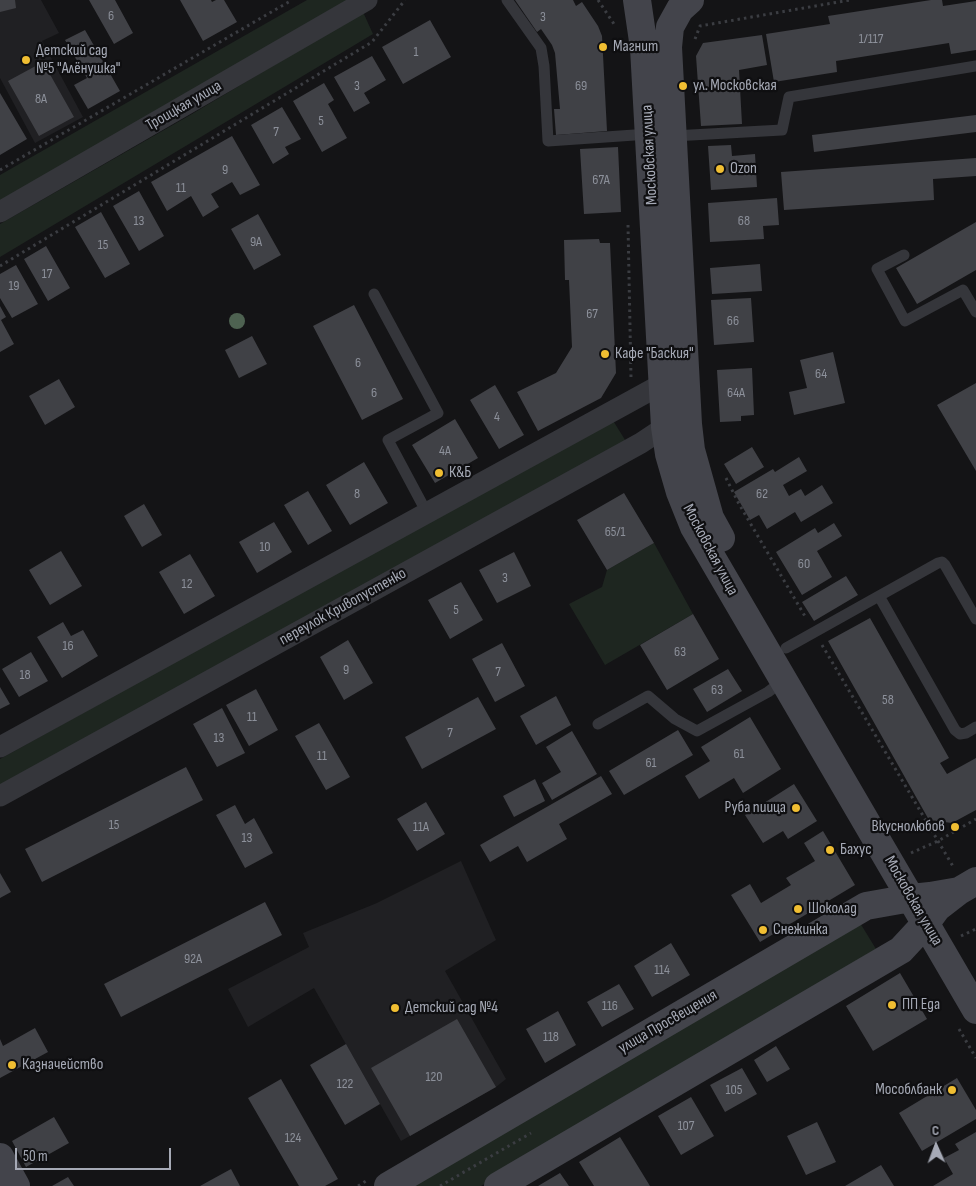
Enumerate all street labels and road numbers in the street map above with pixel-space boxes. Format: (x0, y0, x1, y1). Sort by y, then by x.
street label: Троицкая улица (143, 77, 225, 135)
street label: Московская улица (638, 104, 662, 206)
street label: Московская улица (678, 501, 742, 599)
street label: переулок Кривопустенко (276, 564, 410, 650)
street label: Московская улица (880, 853, 946, 949)
street label: улица Просвещения (615, 986, 721, 1058)

